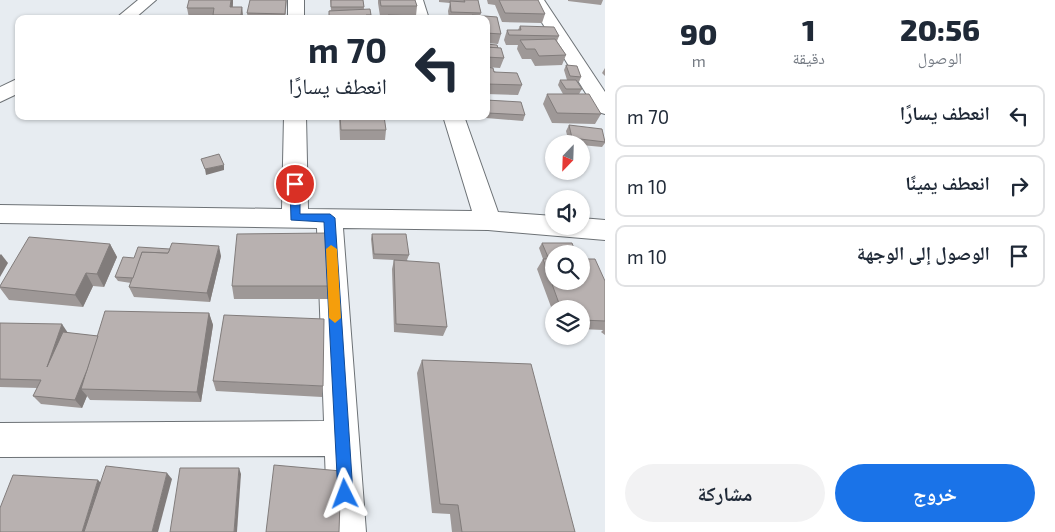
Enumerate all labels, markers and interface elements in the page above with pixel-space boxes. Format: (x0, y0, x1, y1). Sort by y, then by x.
text: 1 (802, 11, 815, 47)
text: 20:56 (900, 11, 980, 47)
text: 90 (680, 15, 717, 51)
text: 70 m (308, 28, 387, 70)
icon: left (405, 35, 470, 100)
text: دقيقة (792, 48, 825, 67)
text: الوصول (918, 48, 962, 67)
text: m (692, 51, 706, 70)
text: انعطف يسارًا (288, 72, 387, 98)
text: انعطف يسارًا (900, 101, 990, 124)
icon: left (1005, 102, 1033, 130)
text: 70 m (627, 105, 669, 128)
north arrow (545, 135, 590, 180)
map controls (545, 135, 590, 345)
pin (274, 163, 316, 205)
icon: arrive (281, 170, 309, 198)
text: انعطف يمينًا (905, 171, 990, 194)
icon: right (1005, 172, 1033, 200)
text: 10 m (627, 175, 667, 198)
button: sound (545, 190, 590, 235)
text: الوصول إلى الوجهة (857, 241, 990, 264)
icon: arrive (1005, 242, 1033, 270)
button: search (545, 245, 590, 290)
text: 10 m (627, 245, 667, 268)
button: layers (545, 300, 590, 345)
button: مشاركة (625, 464, 825, 522)
button: خروج (835, 464, 1035, 522)
position arrow (318, 467, 370, 519)

